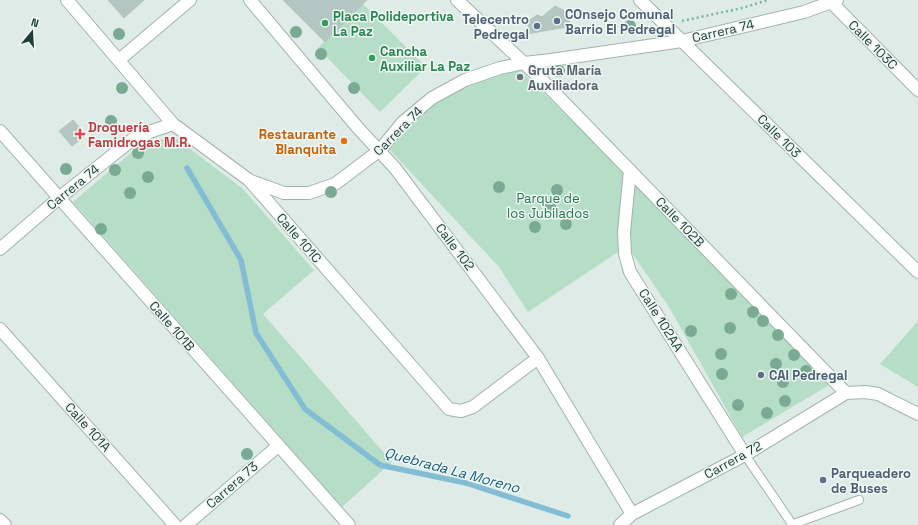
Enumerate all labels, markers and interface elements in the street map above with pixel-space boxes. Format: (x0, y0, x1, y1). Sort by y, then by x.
place label: COnsejo Comunal Barrio El Pedregal (565, 6, 675, 38)
place label: Placa Polideportiva La Paz (333, 8, 454, 40)
place label: Telecentro Pedregal (462, 11, 529, 43)
north arrow (12, 12, 52, 52)
text: N (29, 15, 41, 30)
marker: COnsejo Comunal Barrio El Pedregal (552, 16, 562, 26)
street label: Carrera 74 (690, 16, 756, 46)
street label: Calle 103C (845, 17, 901, 73)
marker: Placa Polideportiva La Paz (320, 18, 330, 28)
marker: Telecentro Pedregal (532, 21, 542, 31)
place label: Cancha Auxiliar La Paz (380, 43, 470, 75)
marker: Cancha Auxiliar La Paz (367, 53, 377, 63)
place label: Gruta María Auxiliadora (528, 62, 602, 94)
marker: Gruta María Auxiliadora (515, 72, 525, 82)
street label: Carrera 74 (370, 103, 426, 159)
street label: Calle 103 (754, 111, 805, 162)
place label: Droguería Famidrogas M.R. (88, 119, 192, 151)
place label: Restaurante Blanquita (259, 126, 336, 158)
marker: Droguería Famidrogas M.R. (75, 129, 85, 139)
marker: Restaurante Blanquita (339, 136, 349, 146)
street label: Carrera 74 (43, 160, 103, 214)
park label: Parque de los Jubilados (507, 190, 589, 222)
street label: Calle 102B (652, 193, 708, 251)
street label: Calle 101C (273, 209, 325, 267)
street label: Calle 102 (432, 220, 478, 274)
street label: Calle 102AA (635, 285, 687, 355)
street label: Calle 101B (146, 297, 198, 355)
place label: CAI Pedregal (769, 367, 847, 384)
marker: CAI Pedregal (756, 370, 766, 380)
street label: Calle 101A (61, 399, 115, 455)
street label: Carrera 72 (701, 437, 765, 483)
water label: Quebrada La Moreno (382, 443, 522, 497)
street label: Carrera 73 (202, 458, 262, 512)
place label: Parqueadero de Buses (831, 465, 911, 497)
marker: Parqueadero de Buses (818, 475, 828, 485)

